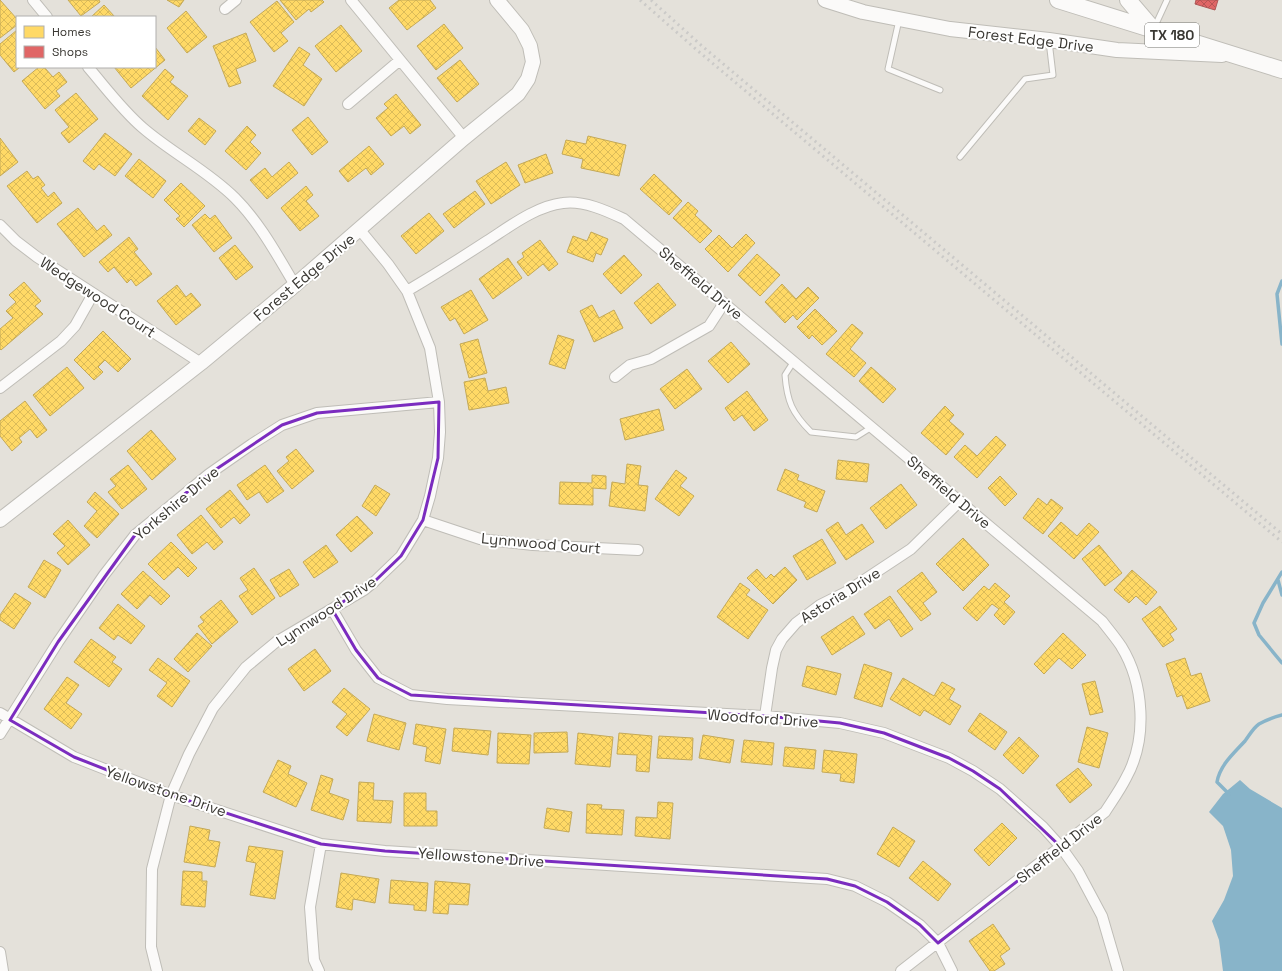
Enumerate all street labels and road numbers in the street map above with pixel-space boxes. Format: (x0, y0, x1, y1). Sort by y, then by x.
street label: Forest Edge Drive (967, 22, 1095, 56)
road number: TX 180 (1145, 23, 1199, 47)
street label: Forest Edge Drive (249, 229, 359, 325)
street label: Sheffield Drive (655, 242, 747, 324)
street label: Wedgewood Court (36, 252, 160, 342)
street label: Sheffield Drive (903, 451, 995, 533)
street label: Yorkshire Drive (129, 462, 223, 544)
street label: Lynnwood Court (480, 528, 602, 558)
street label: Astoria Drive (796, 563, 884, 627)
street label: Lynnwood Drive (272, 572, 380, 650)
street label: Woodford Drive (707, 705, 819, 731)
street label: Yellowstone Drive (103, 761, 229, 821)
street label: Sheffield Drive (1012, 809, 1106, 887)
street label: Yellowstone Drive (417, 843, 545, 871)

